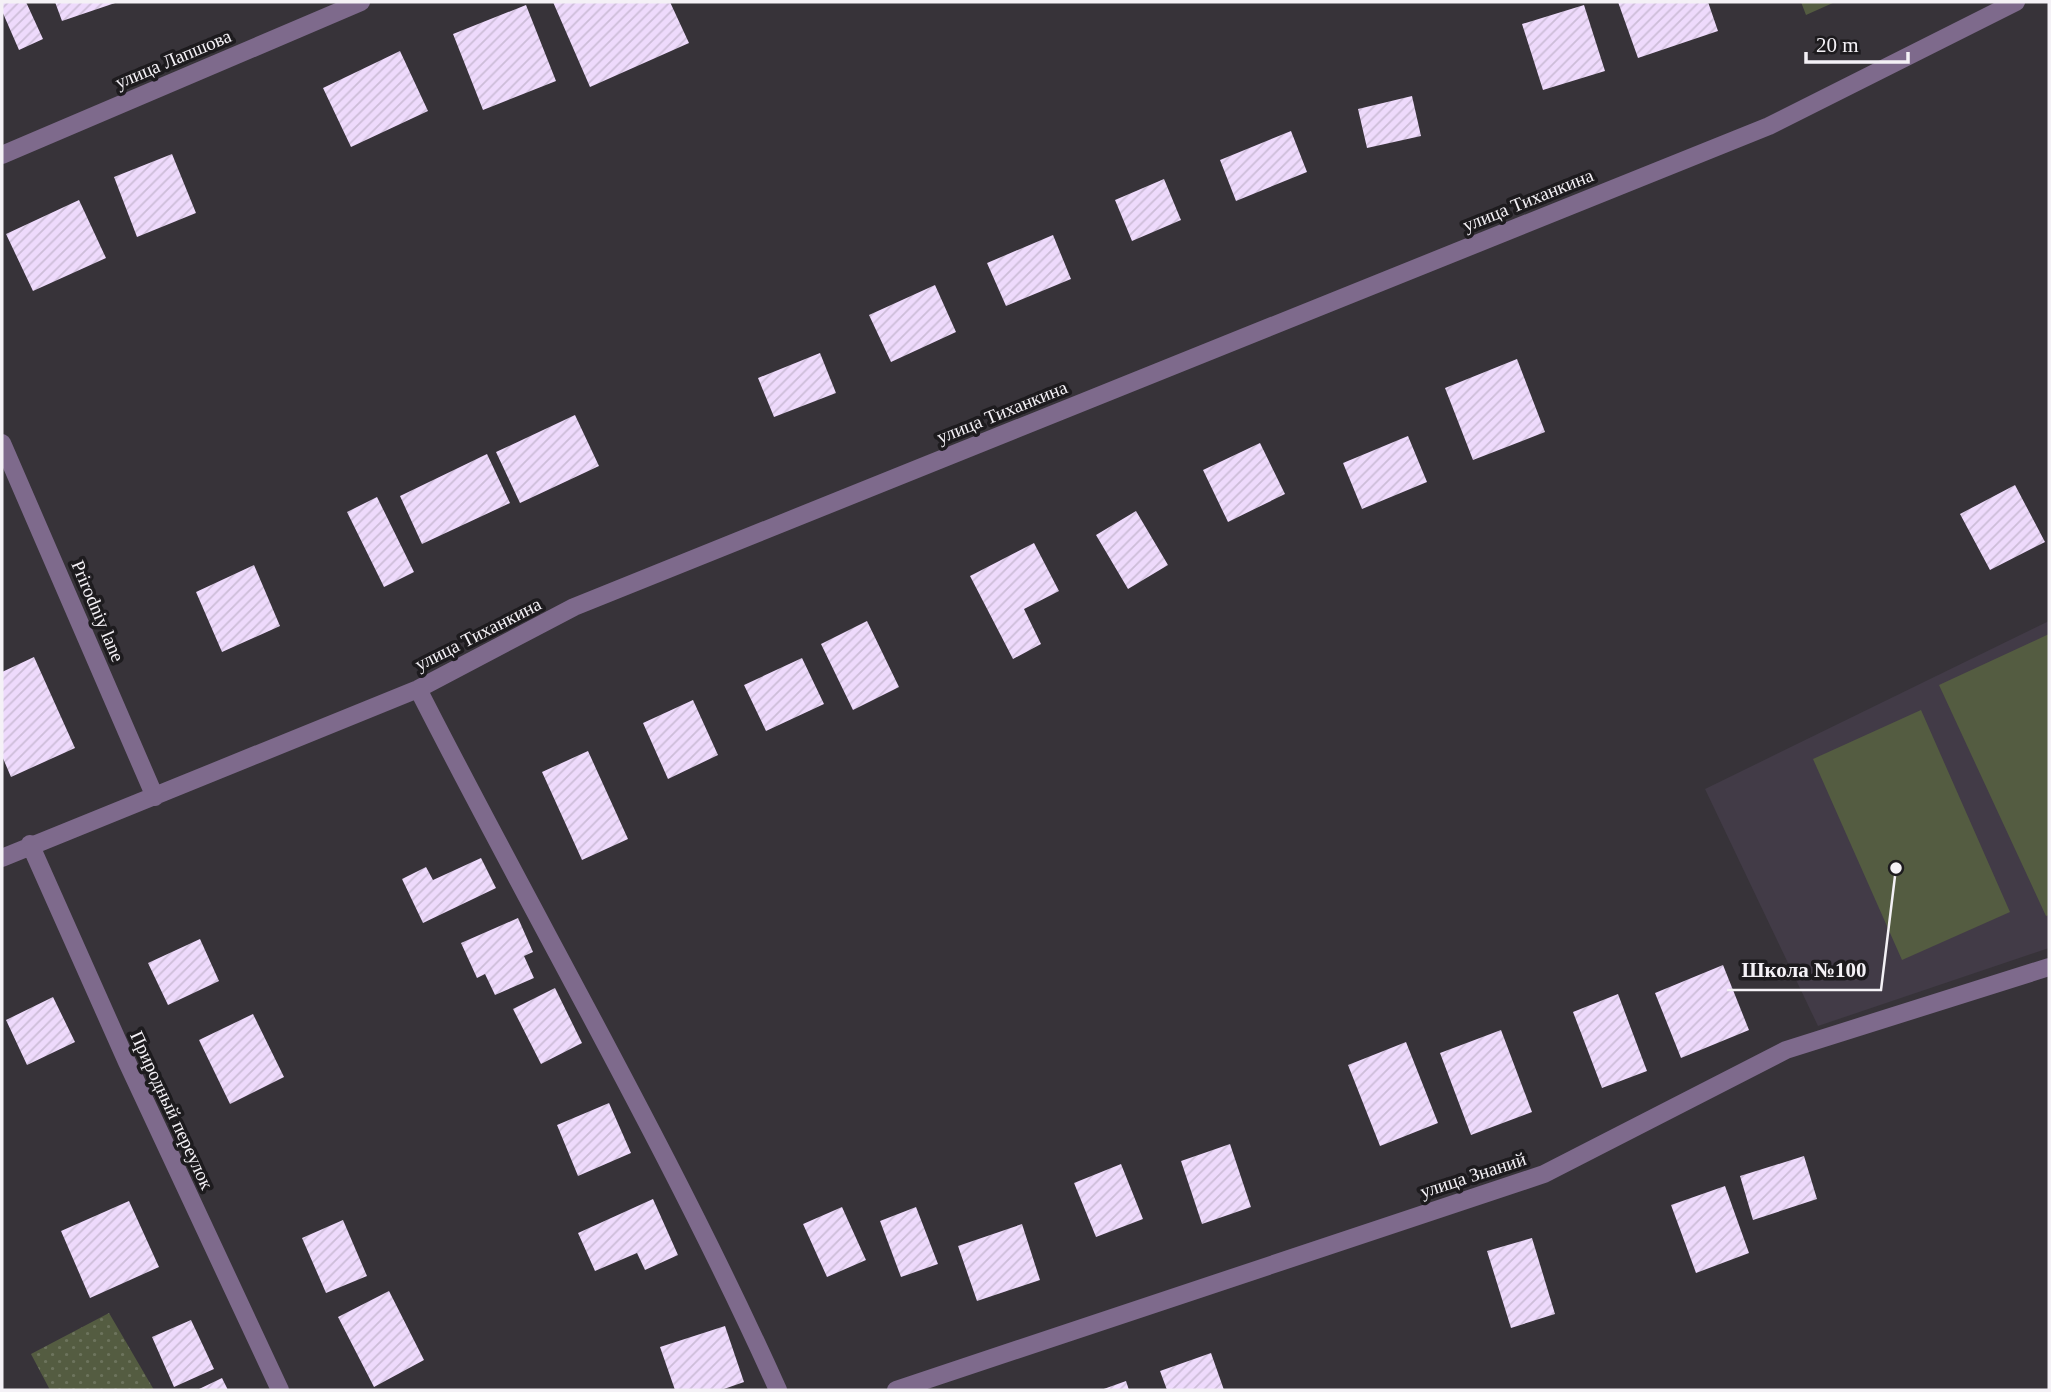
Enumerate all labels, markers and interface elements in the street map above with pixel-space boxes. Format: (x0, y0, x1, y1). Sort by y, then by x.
scale bar (1806, 21, 1908, 65)
street label: улица Лапшова (112, 25, 235, 93)
text: 20 m (1816, 33, 1859, 57)
street label: улица Тиханкина (1460, 164, 1597, 236)
street label: улица Тиханкина (934, 376, 1071, 448)
street label: Prirodniy lane (67, 557, 129, 665)
street label: улица Тиханкина (411, 593, 545, 675)
callout: Школа №100 (1727, 948, 1881, 990)
text: Школа №100 (1741, 958, 1867, 982)
street label: Природный переулок (126, 1027, 218, 1193)
street label: улица Знаний (1417, 1148, 1529, 1202)

